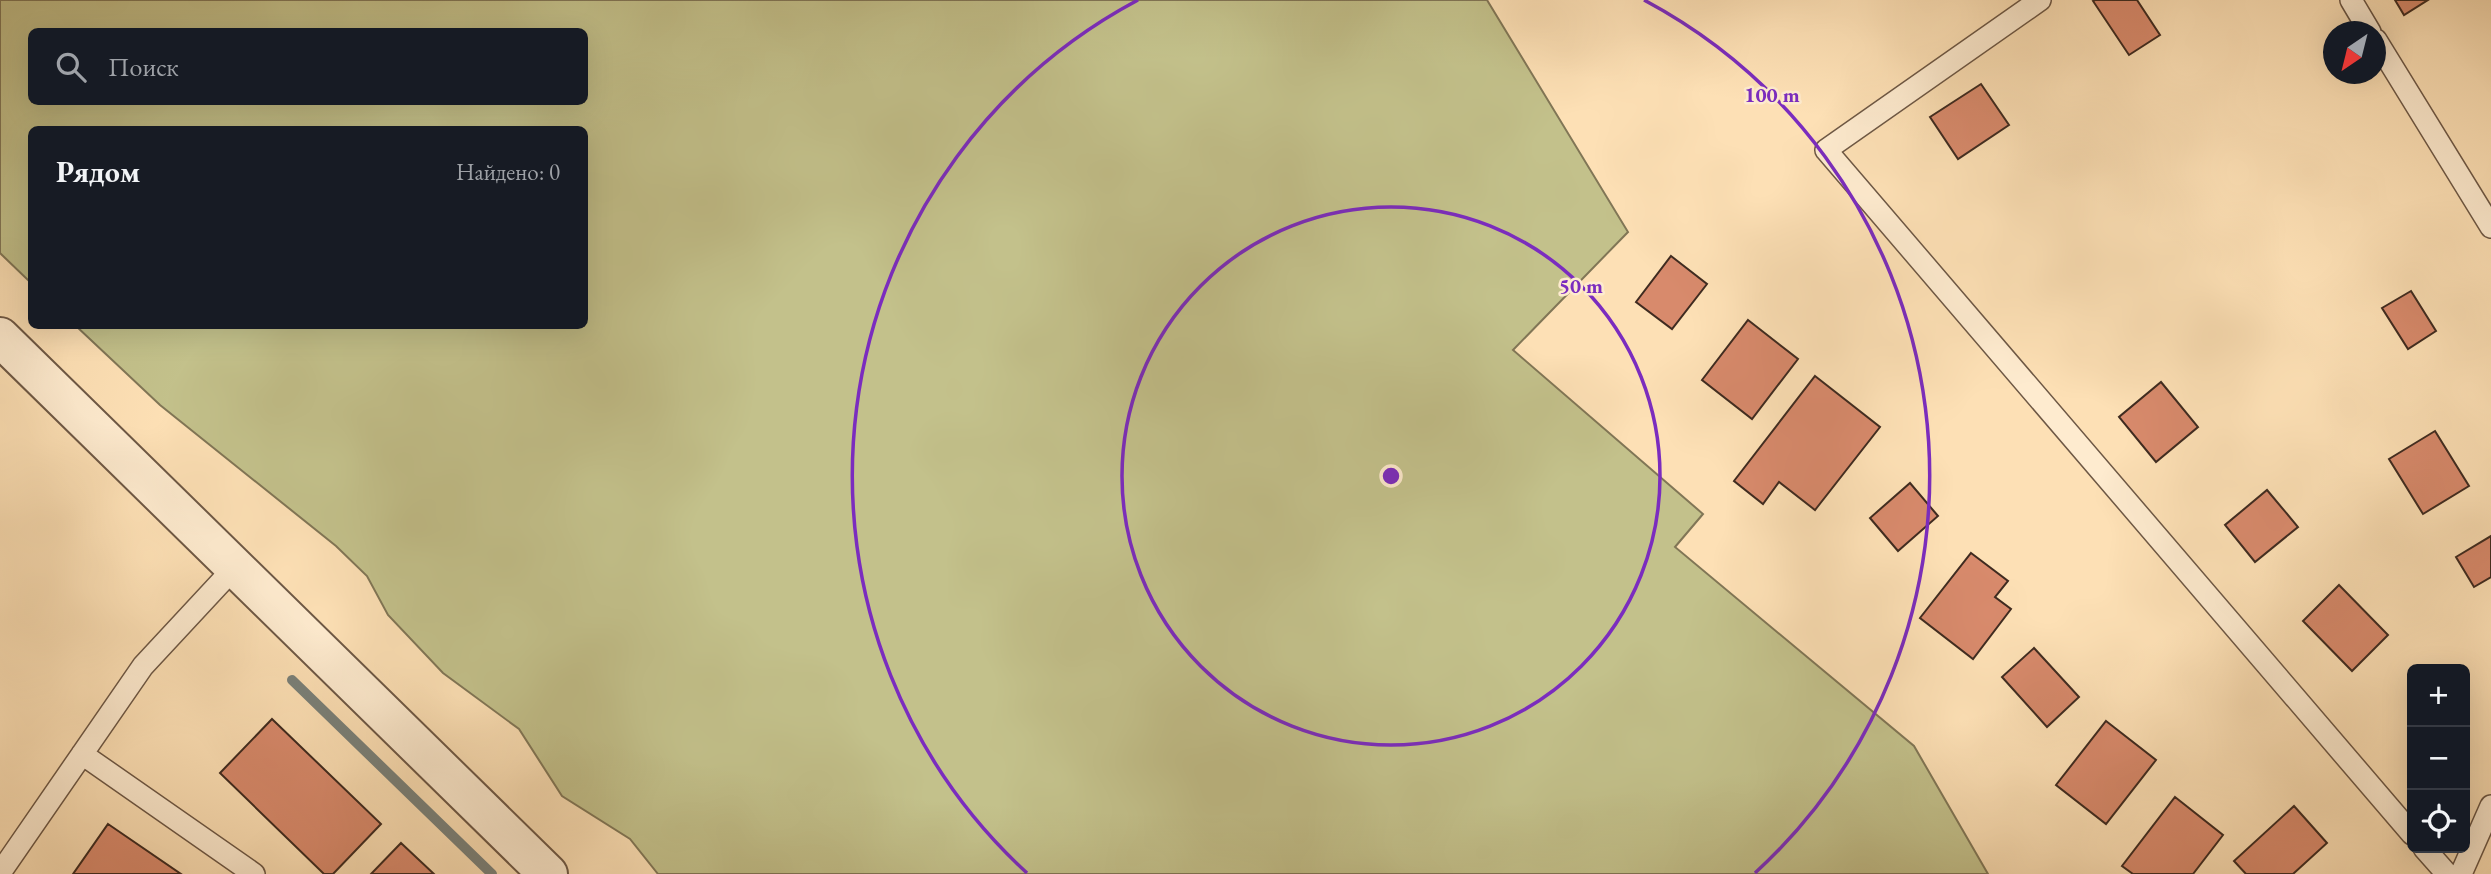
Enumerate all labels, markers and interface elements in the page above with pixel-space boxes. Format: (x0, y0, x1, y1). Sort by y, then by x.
north arrow (2323, 21, 2386, 84)
search box (28, 28, 588, 105)
icon: search (52, 48, 90, 86)
text: Поиск (108, 50, 179, 84)
text: 100 m (1744, 81, 1800, 108)
text: Рядом (56, 152, 140, 191)
text: Найдено: 0 (456, 157, 560, 187)
text: 50 m (1559, 272, 1603, 299)
centre of rings (1379, 464, 1403, 488)
map controls (2407, 664, 2470, 853)
button: + (2407, 664, 2470, 727)
button: − (2407, 727, 2470, 790)
button: locate (2407, 790, 2470, 853)

